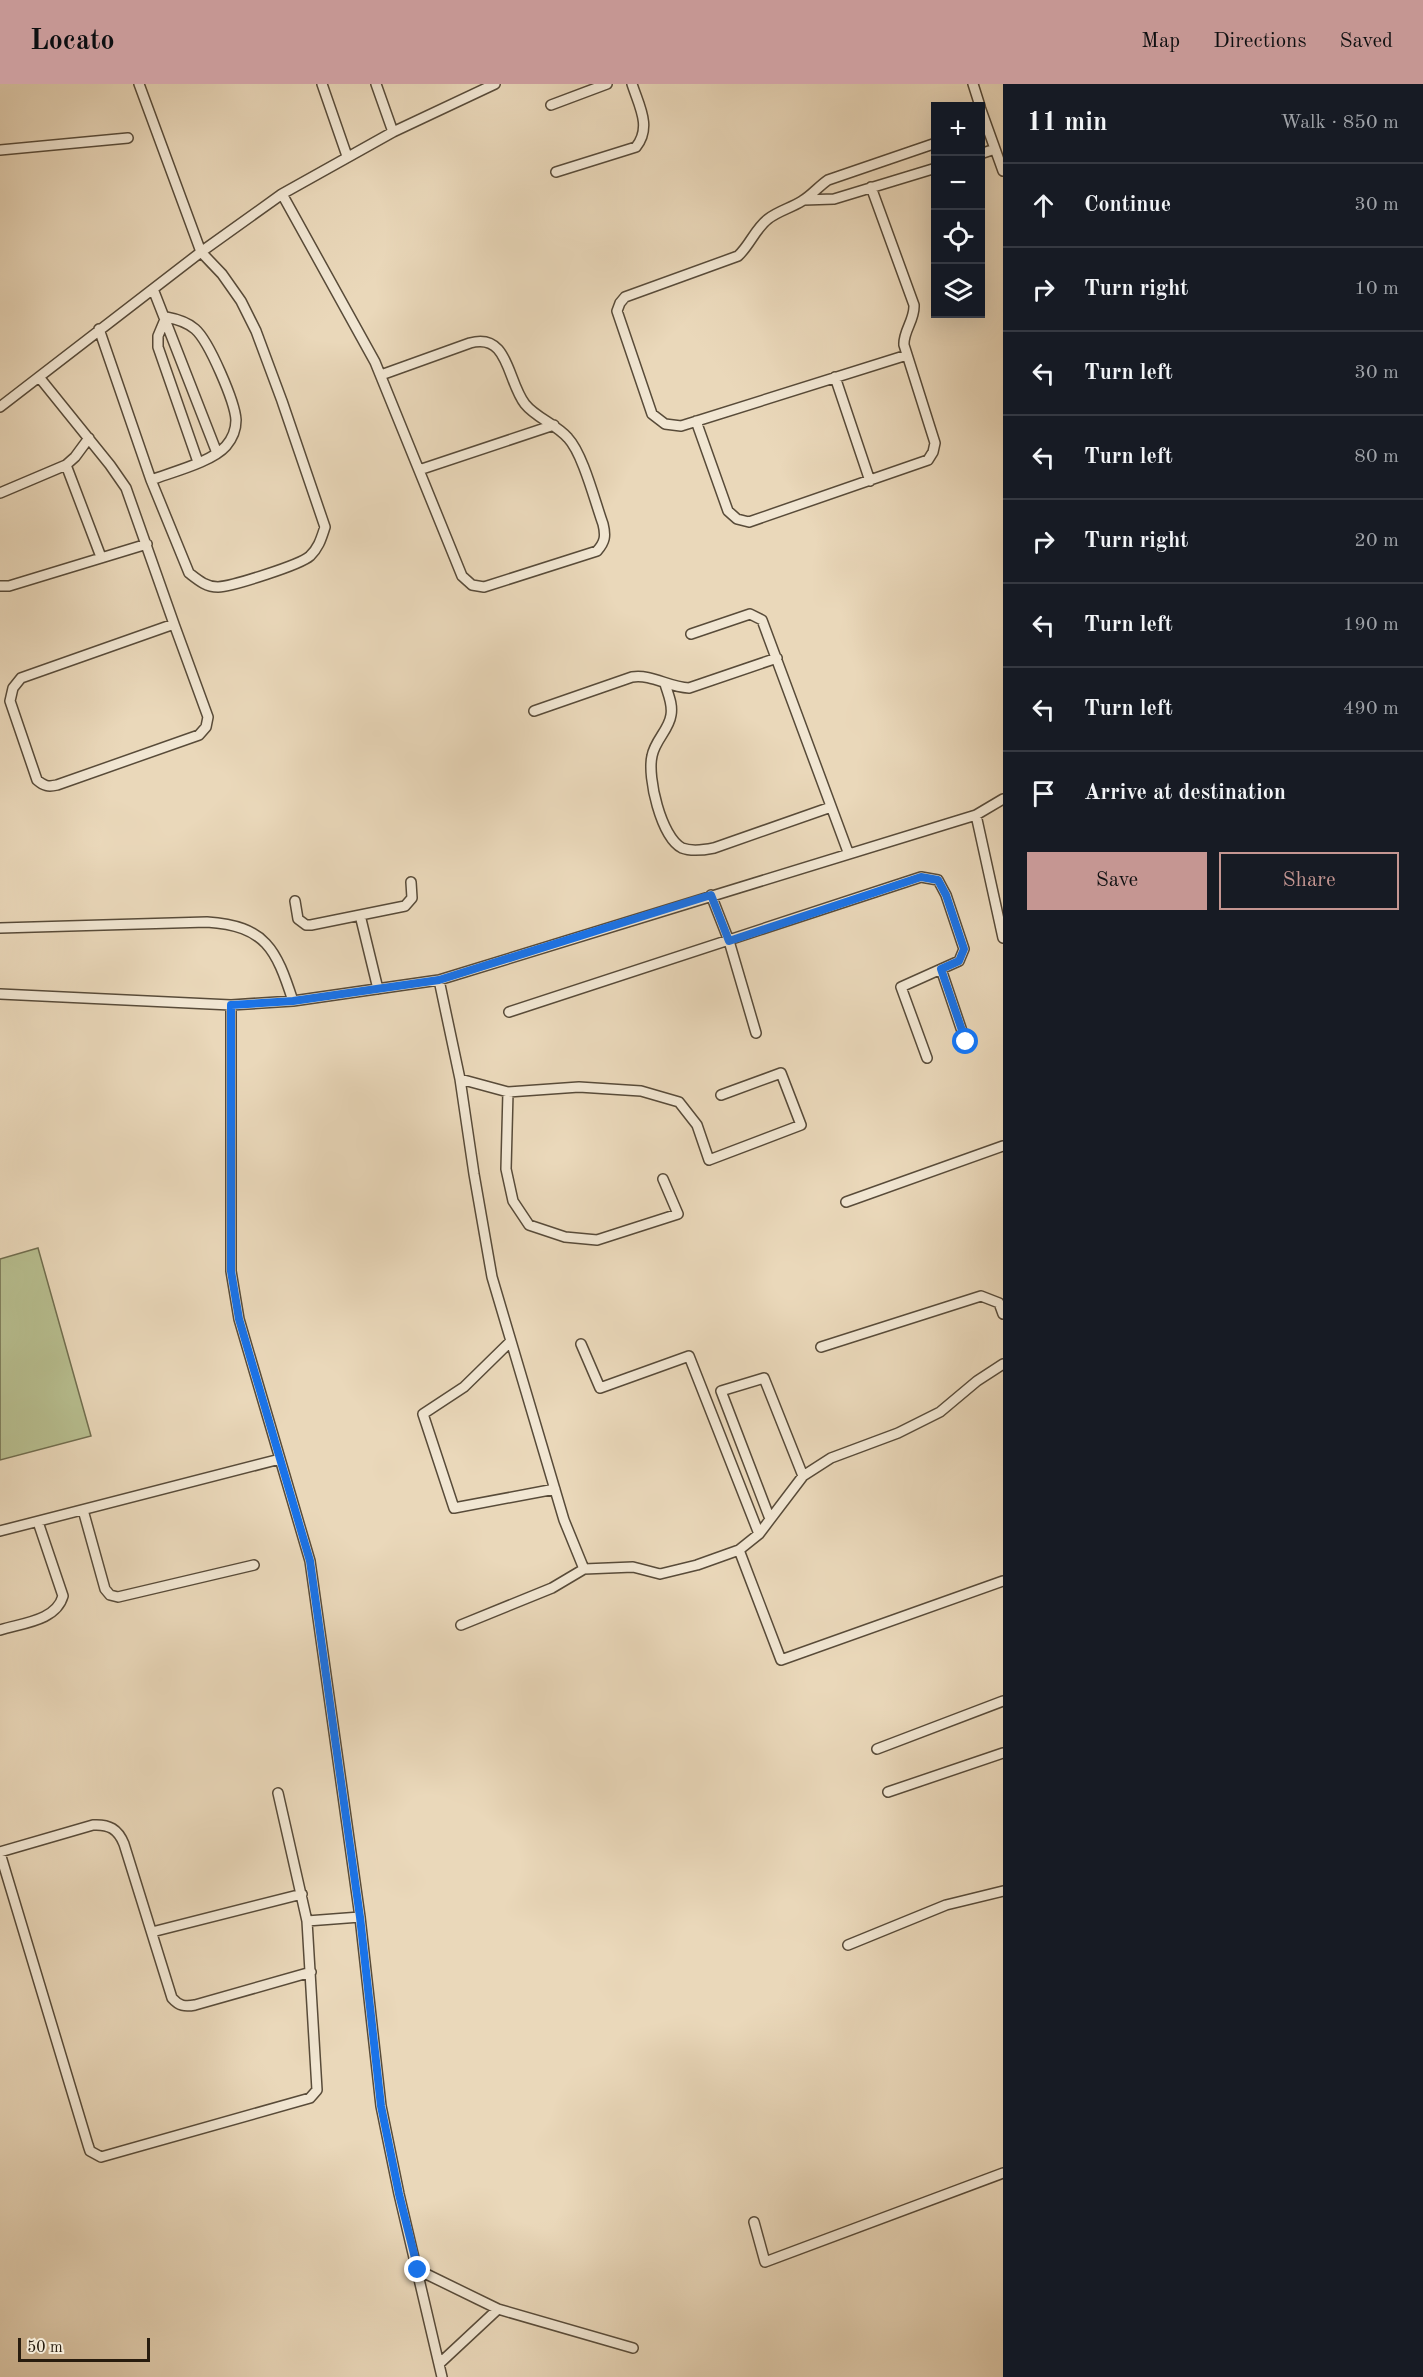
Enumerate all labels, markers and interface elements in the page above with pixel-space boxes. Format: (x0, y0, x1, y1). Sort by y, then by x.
text: Locato (30, 28, 115, 56)
text: Map (1141, 31, 1180, 52)
text: Directions (1213, 31, 1307, 52)
text: Saved (1340, 31, 1393, 52)
map controls (931, 102, 985, 318)
button: + (931, 102, 985, 156)
text: 11 min (1027, 110, 1107, 136)
text: Walk · 850 m (1280, 113, 1399, 133)
button: − (931, 156, 985, 210)
icon: ahead (1027, 189, 1060, 222)
text: Continue (1084, 194, 1171, 216)
text: 30 m (1354, 195, 1399, 215)
button: locate (931, 210, 985, 264)
button: layers (931, 264, 985, 318)
icon: right (1027, 273, 1060, 306)
text: Turn right (1084, 278, 1188, 300)
text: 10 m (1354, 279, 1399, 299)
icon: left (1027, 357, 1060, 390)
text: Turn left (1084, 362, 1173, 384)
text: 30 m (1354, 363, 1399, 383)
icon: left (1027, 441, 1060, 474)
text: Turn left (1084, 446, 1173, 468)
text: 80 m (1354, 447, 1399, 467)
icon: right (1027, 525, 1060, 558)
text: Turn right (1084, 530, 1188, 552)
text: 20 m (1354, 531, 1399, 551)
icon: left (1027, 609, 1060, 642)
text: Turn left (1084, 614, 1173, 636)
text: 190 m (1343, 615, 1399, 635)
icon: left (1027, 693, 1060, 726)
text: Turn left (1084, 698, 1173, 720)
text: 490 m (1343, 699, 1399, 719)
icon: arrive (1027, 777, 1060, 810)
text: Arrive at destination (1084, 782, 1286, 804)
button: Save (1027, 852, 1207, 910)
button: Share (1219, 852, 1399, 910)
route start (952, 1028, 978, 1054)
route end (404, 2256, 430, 2282)
scale bar (18, 2335, 150, 2362)
text: 50 m (27, 2340, 63, 2356)

